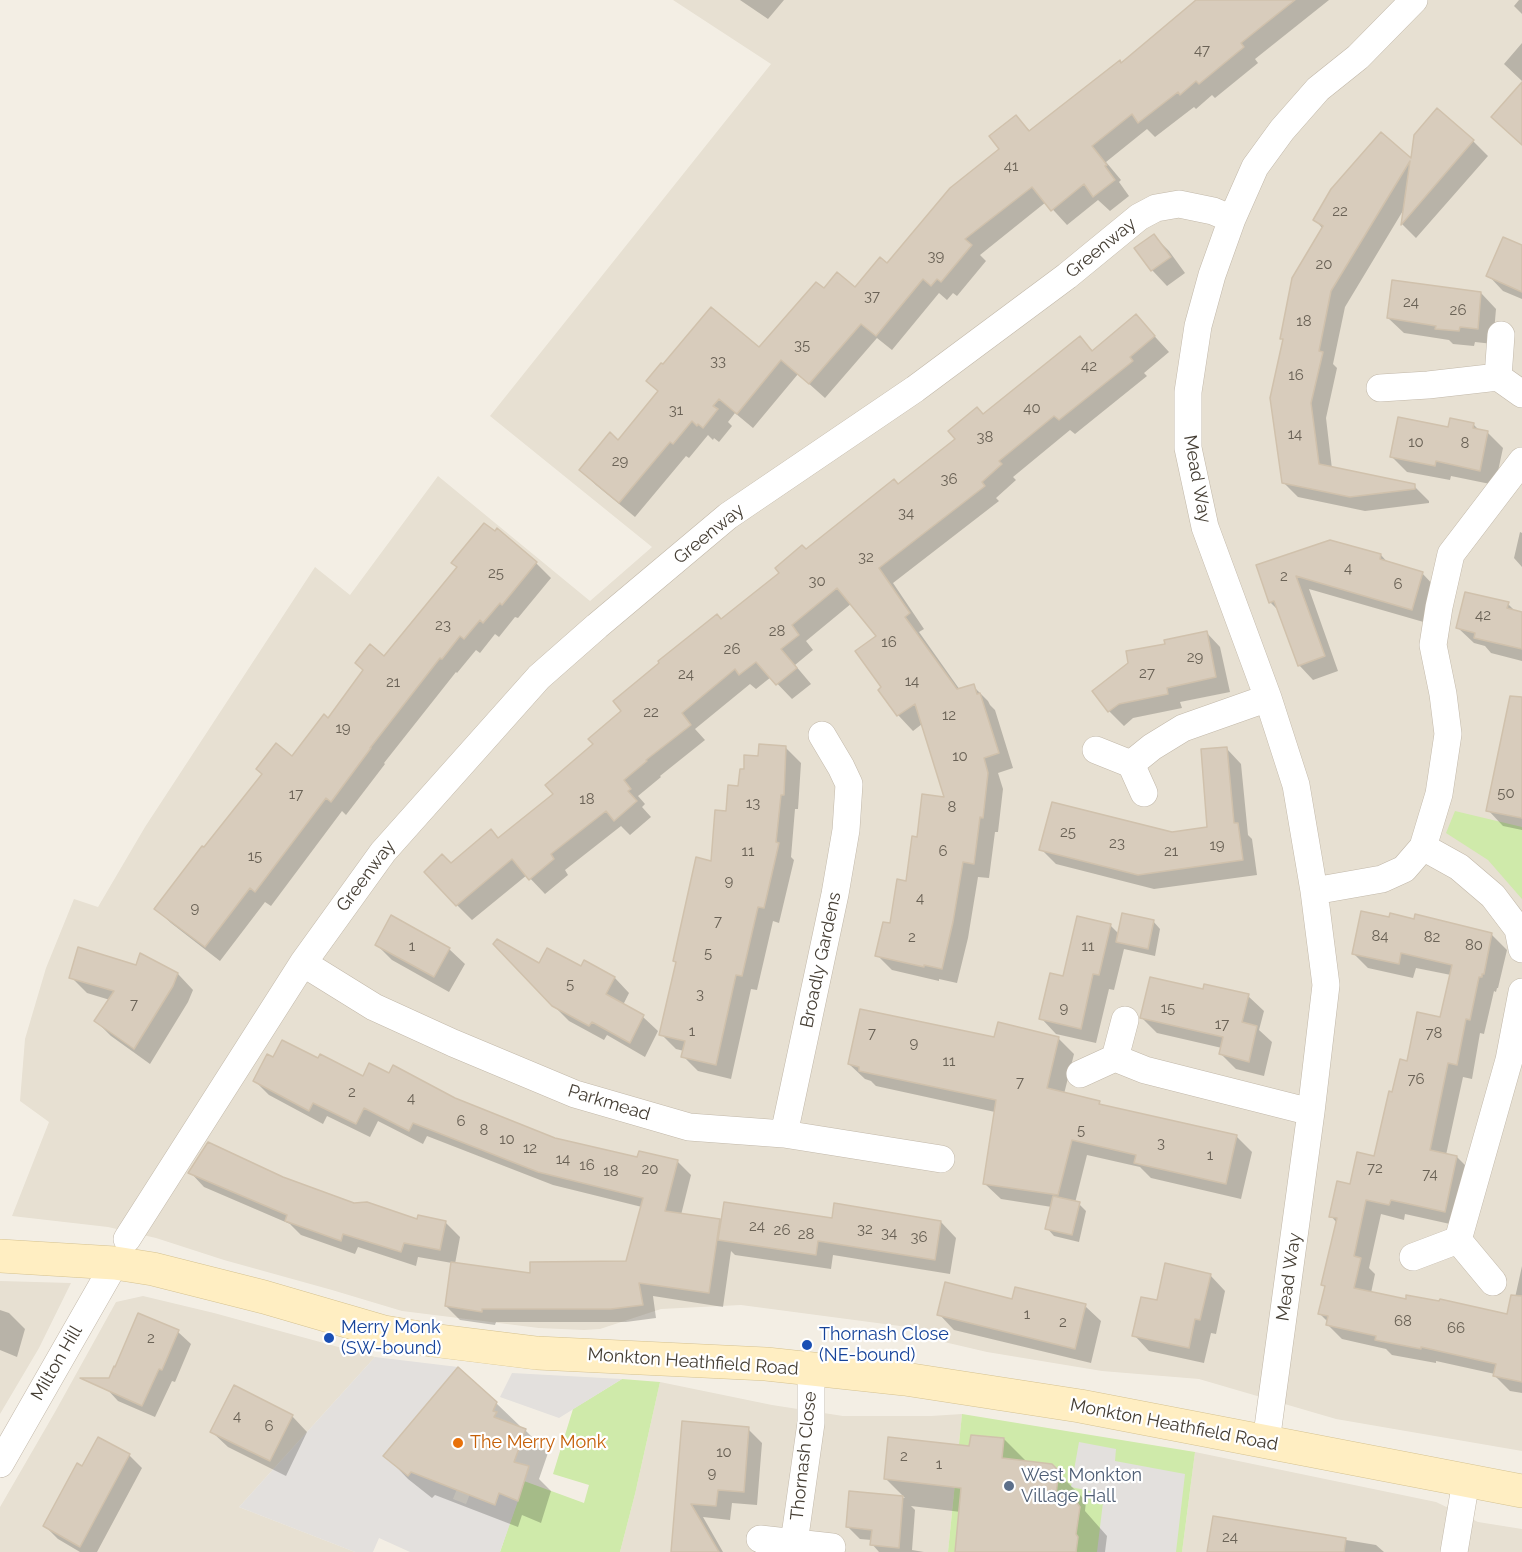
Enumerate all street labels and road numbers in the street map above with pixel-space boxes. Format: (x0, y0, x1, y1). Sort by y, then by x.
street label: Greenway (1062, 213, 1140, 283)
street label: Mead Way (1179, 433, 1215, 525)
street label: Greenway (670, 499, 748, 569)
street label: Greenway (332, 836, 400, 916)
street label: Broadly Gardens (796, 890, 846, 1030)
street label: Parkmead (565, 1080, 653, 1126)
street label: Mead Way (1272, 1231, 1306, 1323)
street label: Milton Hill (27, 1322, 87, 1404)
street label: Monkton Heathfield Road (587, 1344, 799, 1380)
street label: Thornash Close (786, 1390, 822, 1522)
street label: Monkton Heathfield Road (1068, 1394, 1280, 1456)

